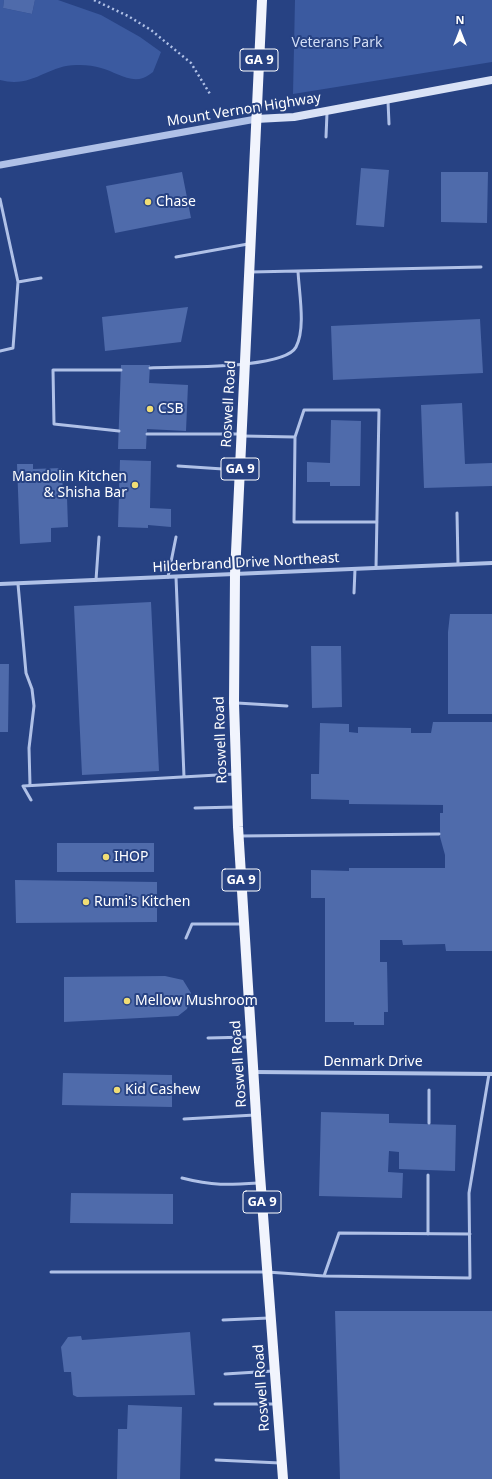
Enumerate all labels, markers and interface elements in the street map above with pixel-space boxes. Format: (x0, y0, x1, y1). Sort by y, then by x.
north arrow (440, 12, 480, 52)
text: N (456, 12, 464, 27)
park label: Veterans Park (292, 35, 382, 51)
road number: GA 9 (240, 49, 278, 71)
street label: Mount Vernon Highway (166, 90, 322, 130)
place label: Chase (156, 194, 196, 210)
marker: Chase (143, 197, 153, 207)
street label: Roswell Road (218, 360, 240, 448)
place label: CSB (158, 401, 184, 417)
marker: CSB (145, 404, 155, 414)
road number: GA 9 (221, 458, 259, 480)
place label: Mandolin Kitchen & Shisha Bar (12, 469, 127, 502)
marker: Mandolin Kitchen & Shisha Bar (130, 480, 140, 490)
street label: Hilderbrand Drive Northeast (152, 550, 340, 576)
street label: Roswell Road (211, 696, 231, 784)
place label: IHOP (114, 849, 149, 865)
marker: IHOP (101, 852, 111, 862)
road number: GA 9 (222, 869, 260, 891)
place label: Rumi's Kitchen (94, 894, 190, 910)
marker: Rumi's Kitchen (81, 897, 91, 907)
place label: Mellow Mushroom (135, 993, 258, 1009)
marker: Mellow Mushroom (122, 996, 132, 1006)
street label: Roswell Road (228, 1020, 250, 1108)
street label: Denmark Drive (323, 1054, 423, 1070)
place label: Kid Cashew (125, 1082, 200, 1098)
marker: Kid Cashew (112, 1085, 122, 1095)
road number: GA 9 (243, 1191, 281, 1213)
street label: Roswell Road (251, 1344, 273, 1432)

